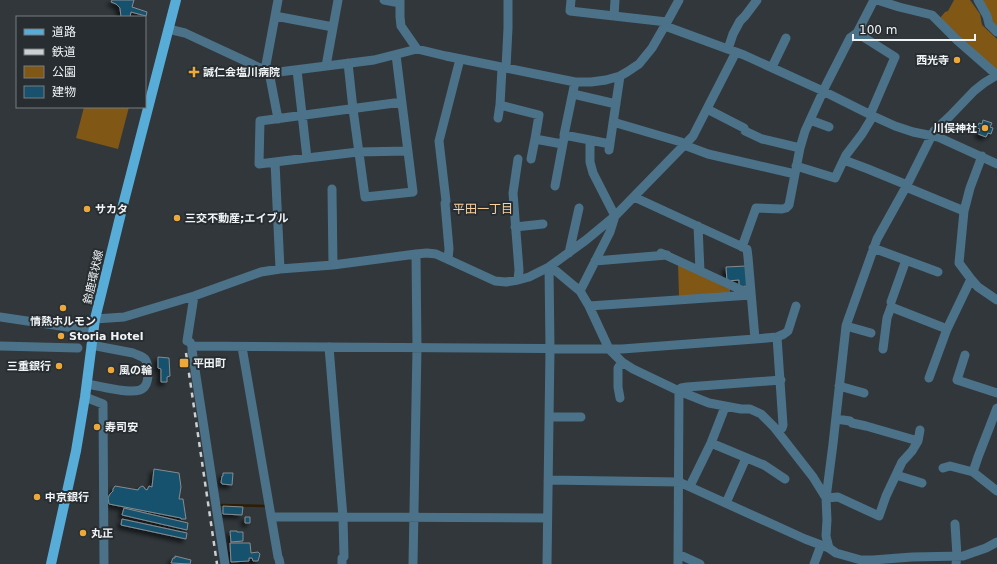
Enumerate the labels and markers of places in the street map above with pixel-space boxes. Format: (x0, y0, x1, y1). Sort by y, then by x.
place label: 西光寺 (916, 54, 949, 67)
marker: 西光寺 (952, 55, 962, 65)
marker: 誠仁会塩川病院 (188, 66, 200, 78)
place label: 誠仁会塩川病院 (203, 66, 280, 79)
place label: 川俣神社 (933, 122, 977, 135)
marker: 川俣神社 (980, 123, 990, 133)
place label: サカタ (95, 203, 128, 216)
marker: サカタ (82, 204, 92, 214)
place label: 三交不動産;エイブル (185, 212, 288, 225)
marker: 三交不動産;エイブル (172, 213, 182, 223)
marker: 情熱ホルモン (58, 303, 68, 313)
place label: 情熱ホルモン (30, 315, 96, 328)
place label: Storia Hotel (69, 330, 143, 343)
marker: Storia Hotel (56, 331, 66, 341)
marker: 平田町 (178, 357, 190, 369)
place label: 平田町 (193, 357, 226, 370)
place label: 三重銀行 (7, 360, 51, 373)
marker: 三重銀行 (54, 361, 64, 371)
place label: 風の輪 (119, 364, 153, 377)
marker: 風の輪 (106, 365, 116, 375)
place label: 寿司安 (105, 421, 138, 434)
marker: 寿司安 (92, 422, 102, 432)
place label: 中京銀行 (45, 491, 89, 504)
marker: 中京銀行 (32, 492, 42, 502)
place label: 丸正 (91, 527, 113, 540)
marker: 丸正 (78, 528, 88, 538)

